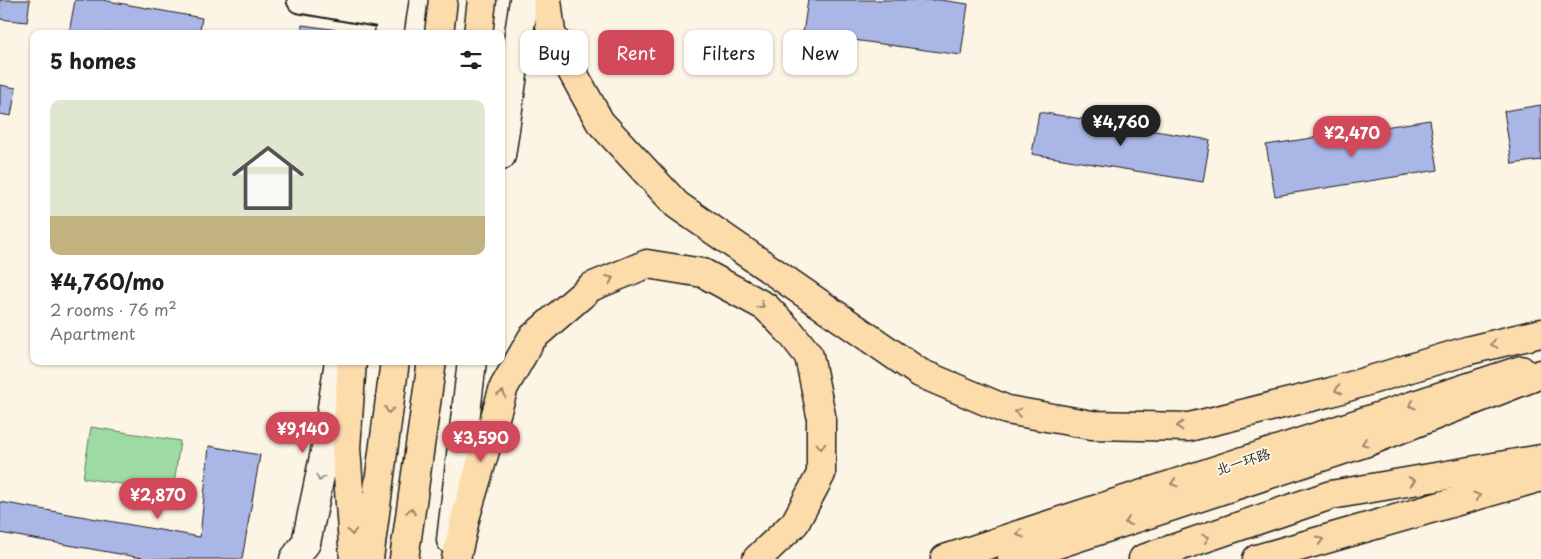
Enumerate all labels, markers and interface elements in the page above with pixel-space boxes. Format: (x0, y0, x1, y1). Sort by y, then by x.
chip: Buy (520, 30, 588, 75)
chip: Rent (598, 30, 674, 75)
chip: Filters (684, 30, 773, 75)
chip: New (783, 30, 857, 75)
text: 5 homes (50, 44, 136, 76)
icon: filters (457, 46, 485, 74)
pin: ¥4,760 (1080, 104, 1162, 147)
text: ¥4,760 (1093, 109, 1149, 133)
pin: ¥2,470 (1311, 116, 1393, 158)
text: ¥2,470 (1324, 120, 1380, 144)
icon: home (223, 133, 313, 223)
text: ¥4,760/mo (50, 265, 164, 297)
one-way arrow (605, 275, 614, 286)
text: 2 rooms · 76 m² (50, 297, 177, 321)
one-way arrow (755, 299, 764, 309)
text: Apartment (50, 321, 135, 345)
one-way arrow (1490, 339, 1498, 349)
one-way arrow (1334, 385, 1342, 395)
one-way arrow (496, 390, 506, 399)
one-way arrow (1408, 399, 1416, 409)
one-way arrow (384, 406, 395, 414)
one-way arrow (1014, 407, 1023, 417)
pin: ¥9,140 (262, 412, 344, 454)
text: ¥9,140 (277, 416, 329, 440)
pin: ¥3,590 (440, 420, 522, 463)
one-way arrow (1175, 421, 1183, 432)
text: ¥3,590 (453, 425, 509, 449)
one-way arrow (1361, 437, 1370, 447)
street label: 北一环路 (1213, 442, 1273, 480)
one-way arrow (816, 443, 826, 451)
one-way arrow (315, 474, 326, 483)
one-way arrow (1408, 477, 1417, 487)
pin: ¥2,870 (117, 478, 199, 520)
one-way arrow (1170, 478, 1179, 488)
text: ¥2,870 (130, 482, 186, 506)
one-way arrow (1472, 491, 1480, 501)
one-way arrow (405, 506, 416, 514)
one-way arrow (1124, 516, 1133, 526)
one-way arrow (347, 528, 358, 536)
one-way arrow (1016, 529, 1024, 539)
one-way arrow (1201, 534, 1209, 544)
one-way arrow (1316, 536, 1324, 546)

